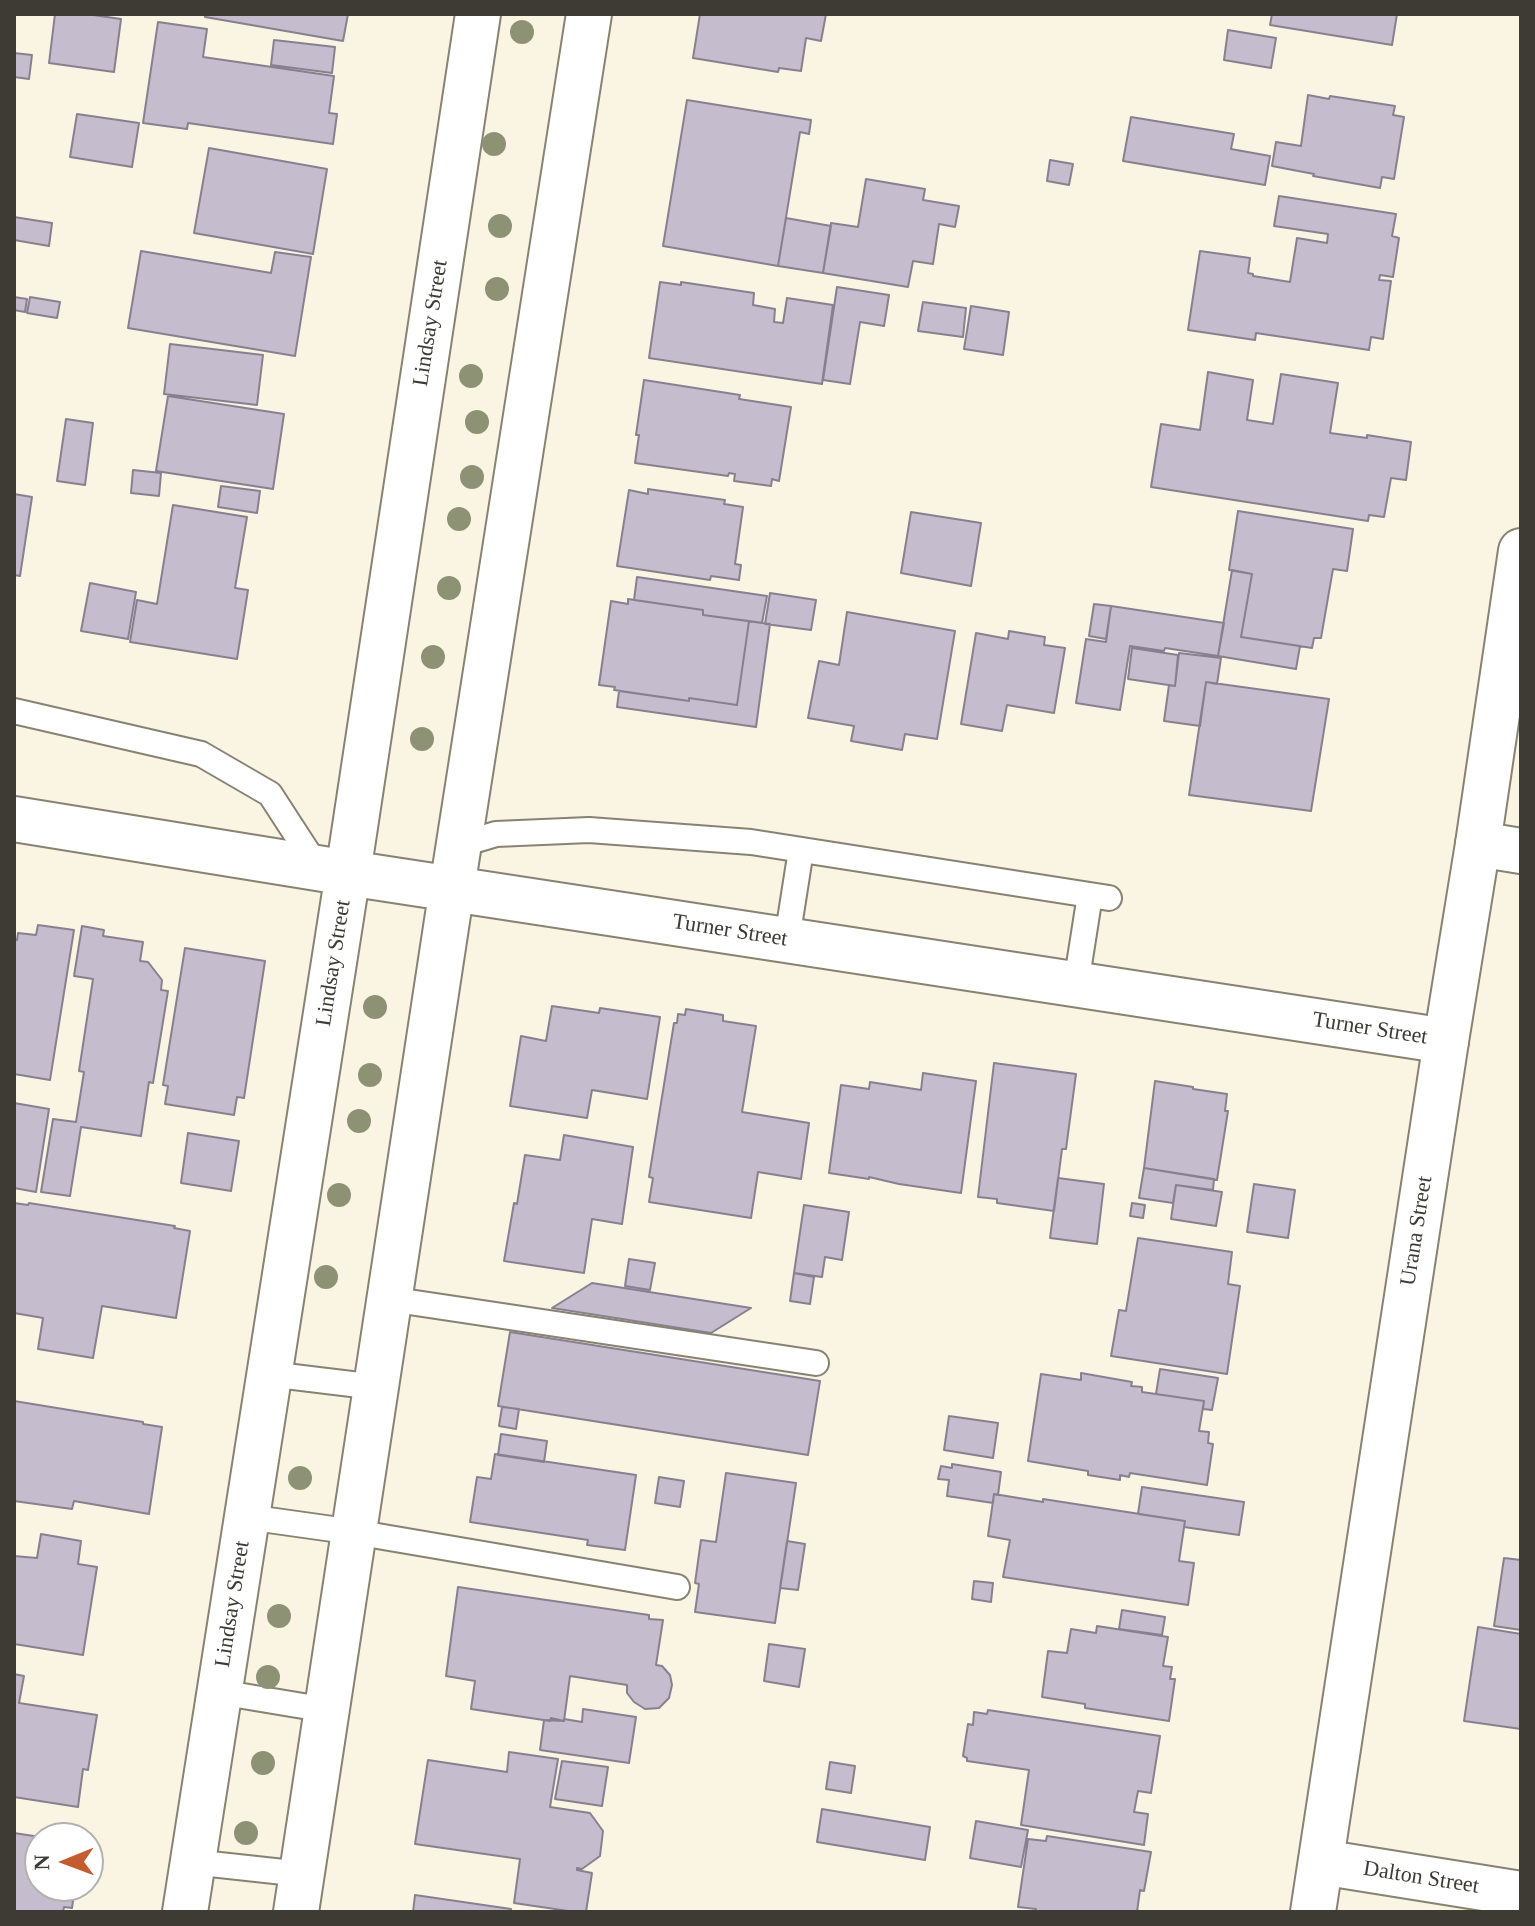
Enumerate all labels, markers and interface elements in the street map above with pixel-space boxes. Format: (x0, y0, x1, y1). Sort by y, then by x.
street label: Lindsay Street (408, 258, 454, 388)
street label: Lindsay Street (311, 898, 357, 1028)
street label: Turner Street (671, 909, 789, 953)
street label: Turner Street (1311, 1007, 1429, 1051)
street label: Urana Street (1395, 1174, 1439, 1288)
street label: Lindsay Street (210, 1539, 256, 1669)
north arrow (24, 1822, 104, 1902)
text: N (29, 1854, 54, 1871)
street label: Dalton Street (1361, 1856, 1481, 1900)

